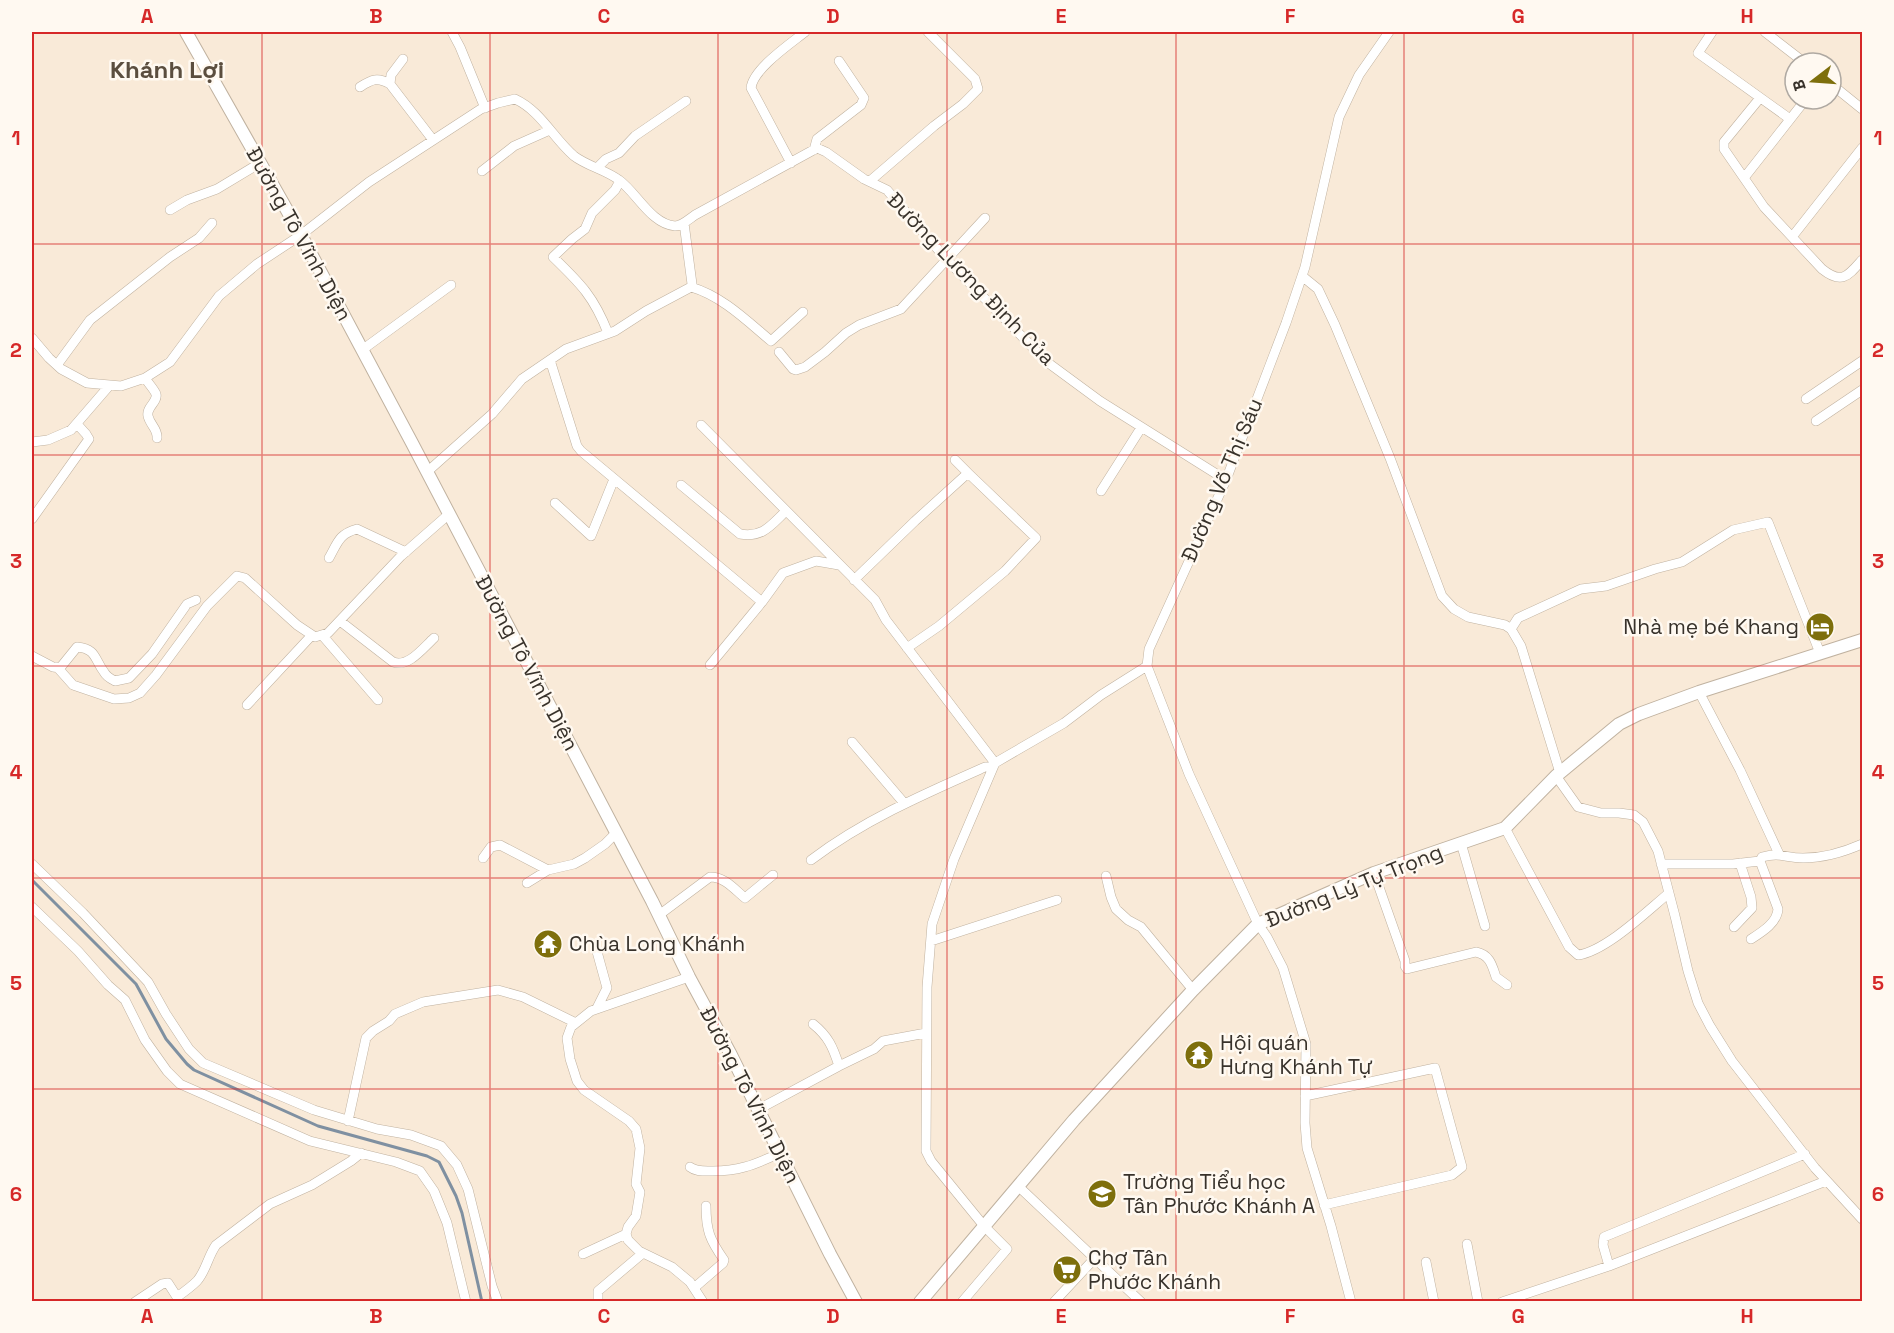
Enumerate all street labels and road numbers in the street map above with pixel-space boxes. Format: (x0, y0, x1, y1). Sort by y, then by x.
street label: Đường Tô Vĩnh Diện (240, 142, 358, 325)
street label: Đường Lương Định Của (882, 186, 1061, 371)
street label: Đường Võ Thị Sáu (1175, 394, 1268, 566)
street label: Đường Tô Vĩnh Diện (470, 570, 585, 755)
street label: Đường Lý Tự Trọng (1261, 838, 1446, 933)
street label: Đường Tô Vĩnh Diện (694, 1002, 807, 1188)

